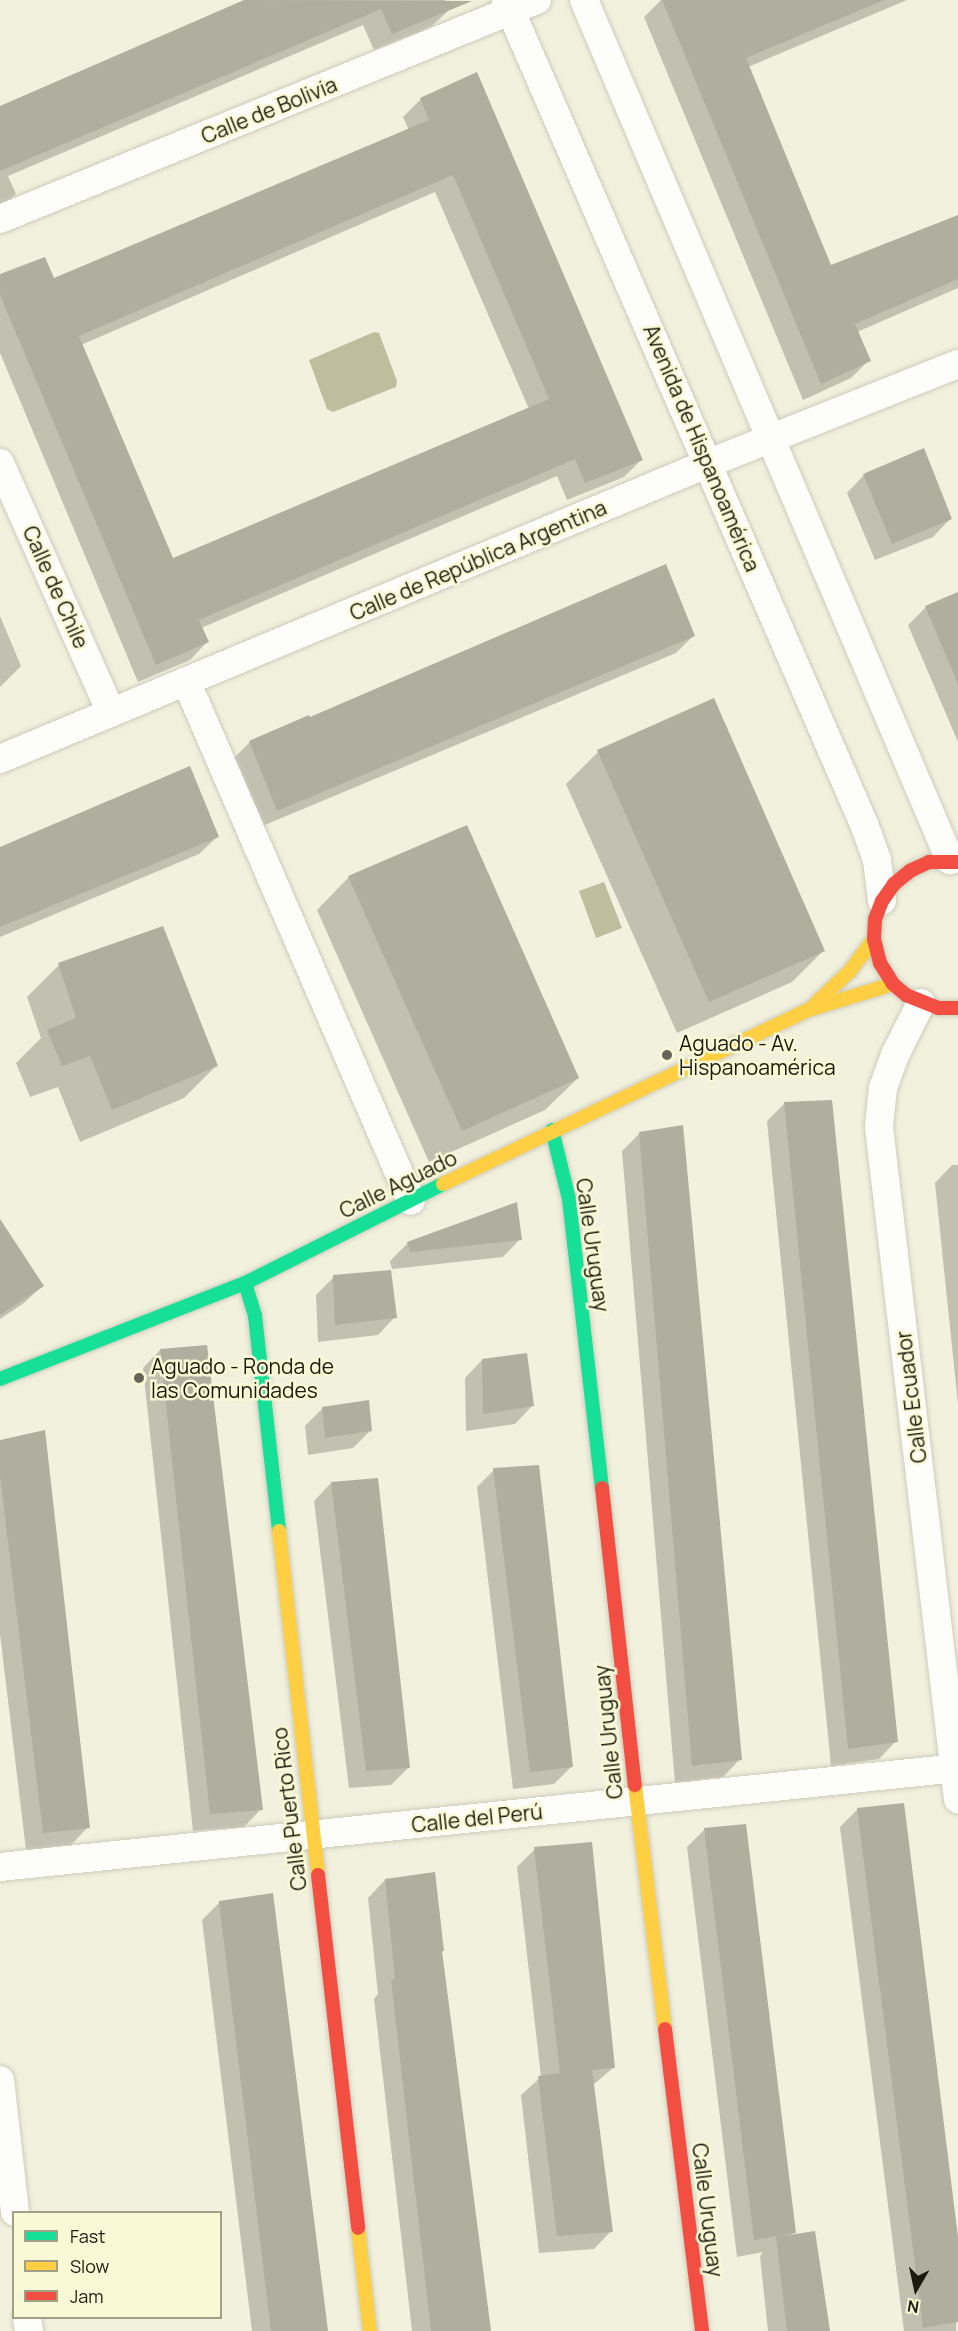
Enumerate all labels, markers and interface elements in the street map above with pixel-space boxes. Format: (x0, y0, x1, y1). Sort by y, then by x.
street label: Calle de Bolivia (197, 71, 341, 149)
street label: Avenida de Hispanoamérica (638, 321, 766, 575)
street label: Calle de República Argentina (346, 494, 610, 626)
street label: Calle de Chile (18, 522, 94, 652)
place label: Aguado - Av. Hispanoamérica (679, 1030, 836, 1080)
marker: Aguado - Av. Hispanoamérica (660, 1048, 674, 1062)
street label: Calle Aguado (335, 1145, 461, 1223)
street label: Calle Uruguay (571, 1177, 615, 1313)
street label: Calle Ecuador (890, 1329, 932, 1465)
place label: Aguado - Ronda de las Comunidades (151, 1353, 334, 1403)
marker: Aguado - Ronda de las Comunidades (132, 1371, 146, 1385)
street label: Calle Uruguay (588, 1664, 628, 1800)
street label: Calle Puerto Rico (266, 1726, 312, 1892)
street label: Calle del Perú (410, 1799, 544, 1837)
street label: Calle Uruguay (687, 2142, 729, 2278)
legend (12, 2211, 222, 2319)
text: Fast (70, 2224, 105, 2248)
text: Slow (70, 2254, 109, 2278)
north arrow (886, 2259, 946, 2319)
text: Jam (70, 2284, 104, 2308)
text: N (906, 2295, 921, 2319)

